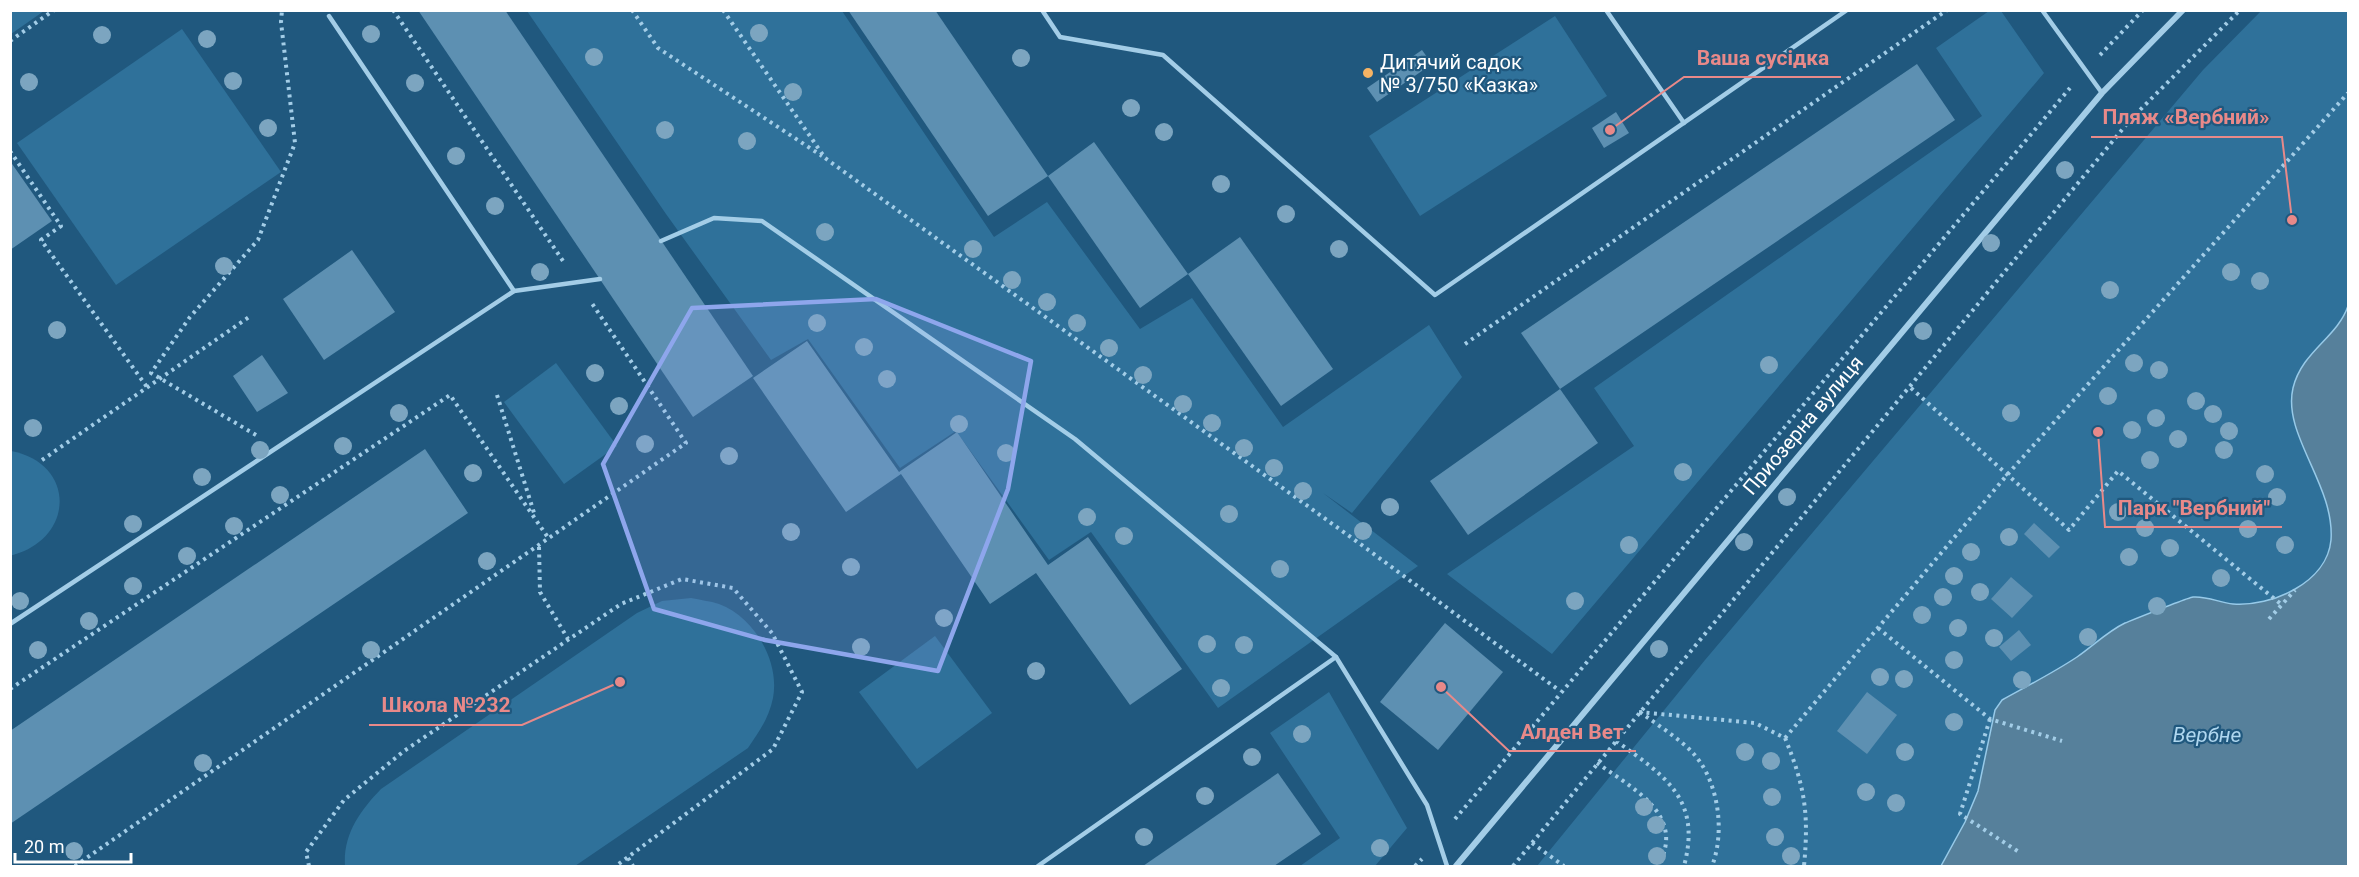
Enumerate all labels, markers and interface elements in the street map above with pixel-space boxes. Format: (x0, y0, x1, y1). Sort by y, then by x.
callout: Ваша сусідка (1684, 38, 1841, 77)
text: Ваша сусідка (1697, 46, 1829, 70)
place label: Дитячий садок № 3/750 «Казка» (1380, 50, 1538, 97)
marker: Дитячий садок № 3/750 «Казка» (1361, 66, 1375, 80)
callout: Пляж «Вербний» (2091, 98, 2282, 137)
text: Пляж «Вербний» (2103, 105, 2269, 129)
street label: Приозерна вулиця (1738, 351, 1868, 499)
callout: Парк "Вербний" (2105, 488, 2282, 527)
text: Парк "Вербний" (2118, 496, 2270, 520)
callout: Школа №232 (369, 686, 522, 725)
text: Школа №232 (382, 693, 510, 717)
callout: Алден Вет (1509, 712, 1636, 751)
text: Алден Вет (1520, 720, 1624, 744)
water label: Вербне (2173, 723, 2241, 747)
scale bar (15, 826, 130, 864)
text: 20 m (24, 836, 64, 857)

